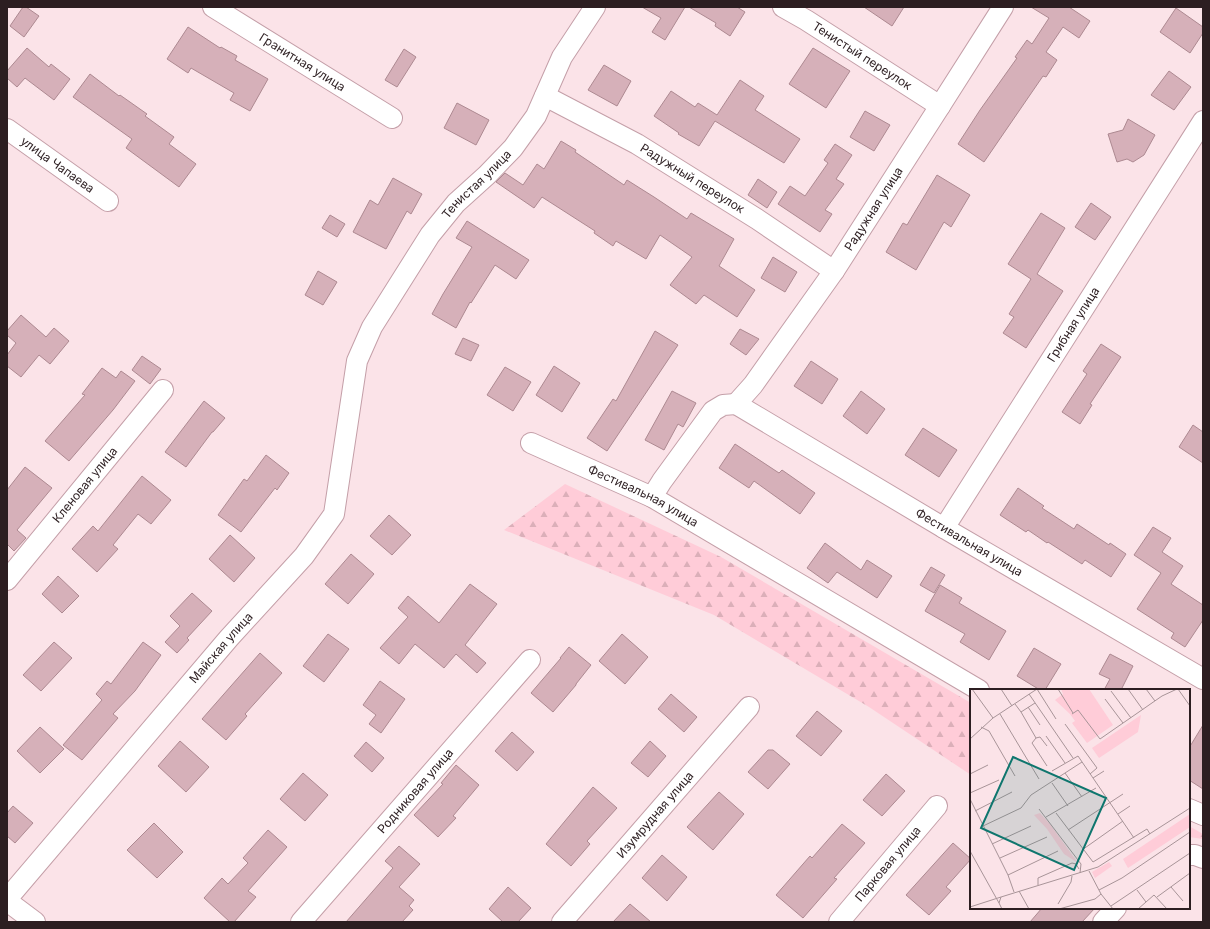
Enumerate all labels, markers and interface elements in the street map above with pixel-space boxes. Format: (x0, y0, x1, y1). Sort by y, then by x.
street label: Тенистый переулок (810, 18, 915, 93)
street label: Гранитная улица (257, 30, 348, 94)
street label: улица Чапаева (18, 133, 98, 196)
street label: Радужный переулок (638, 140, 748, 217)
street label: Тенистая улица (438, 147, 514, 221)
street label: Радужная улица (841, 164, 906, 253)
street label: Грибная улица (1044, 284, 1102, 365)
street label: Кленовая улица (49, 444, 120, 526)
street label: Фестивальная улица (586, 461, 701, 530)
street label: Фестивальная улица (913, 505, 1026, 579)
street label: Майская улица (186, 609, 256, 686)
inset map (970, 689, 1190, 909)
street label: Родниковая улица (374, 745, 456, 836)
street label: Изумрудная улица (613, 768, 696, 861)
street label: Парковая улица (852, 823, 924, 904)

